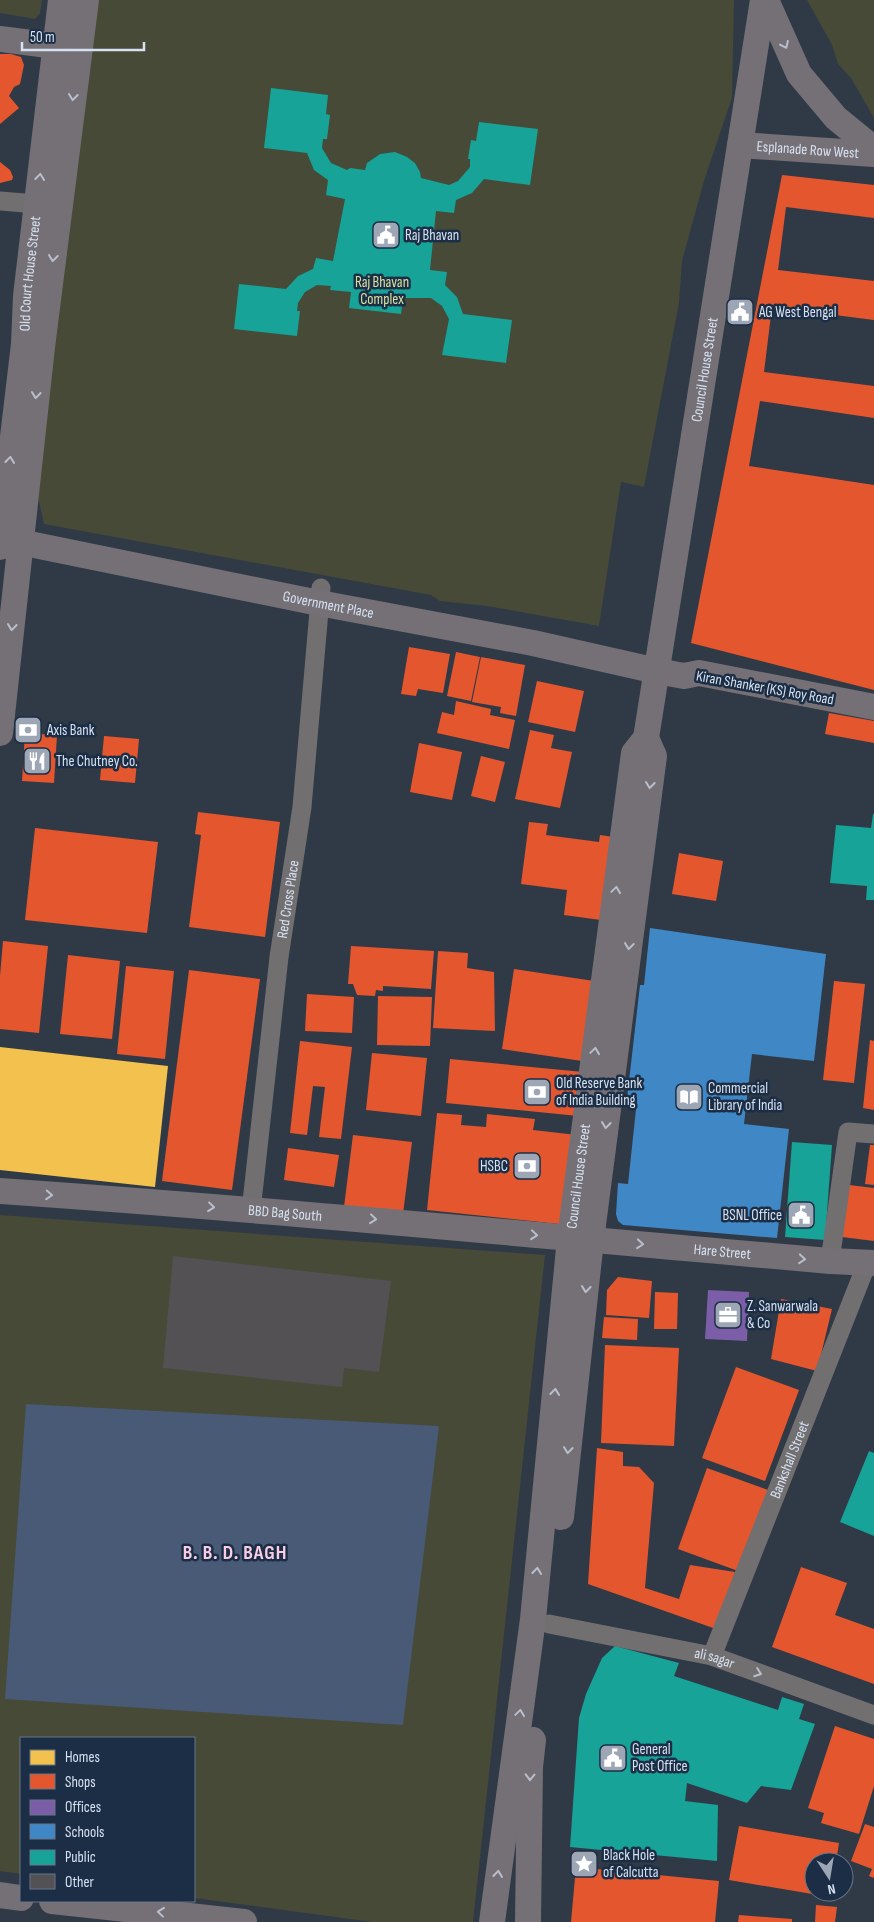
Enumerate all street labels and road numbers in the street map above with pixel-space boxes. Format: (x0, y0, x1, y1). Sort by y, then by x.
street label: Esplanade Row West (756, 137, 860, 162)
street label: Old Court House Street (15, 215, 45, 332)
street label: Council House Street (687, 315, 722, 423)
street label: Government Place (281, 586, 375, 623)
street label: Kiran Shanker (KS) Roy Road (695, 667, 835, 709)
street label: Red Cross Place (272, 859, 303, 940)
street label: Council House Street (562, 1122, 595, 1230)
street label: BBD Bag South (247, 1200, 323, 1226)
street label: Hare Street (693, 1240, 752, 1264)
street label: Bankshall Street (766, 1418, 813, 1501)
street label: ali sagar (693, 1643, 738, 1673)

